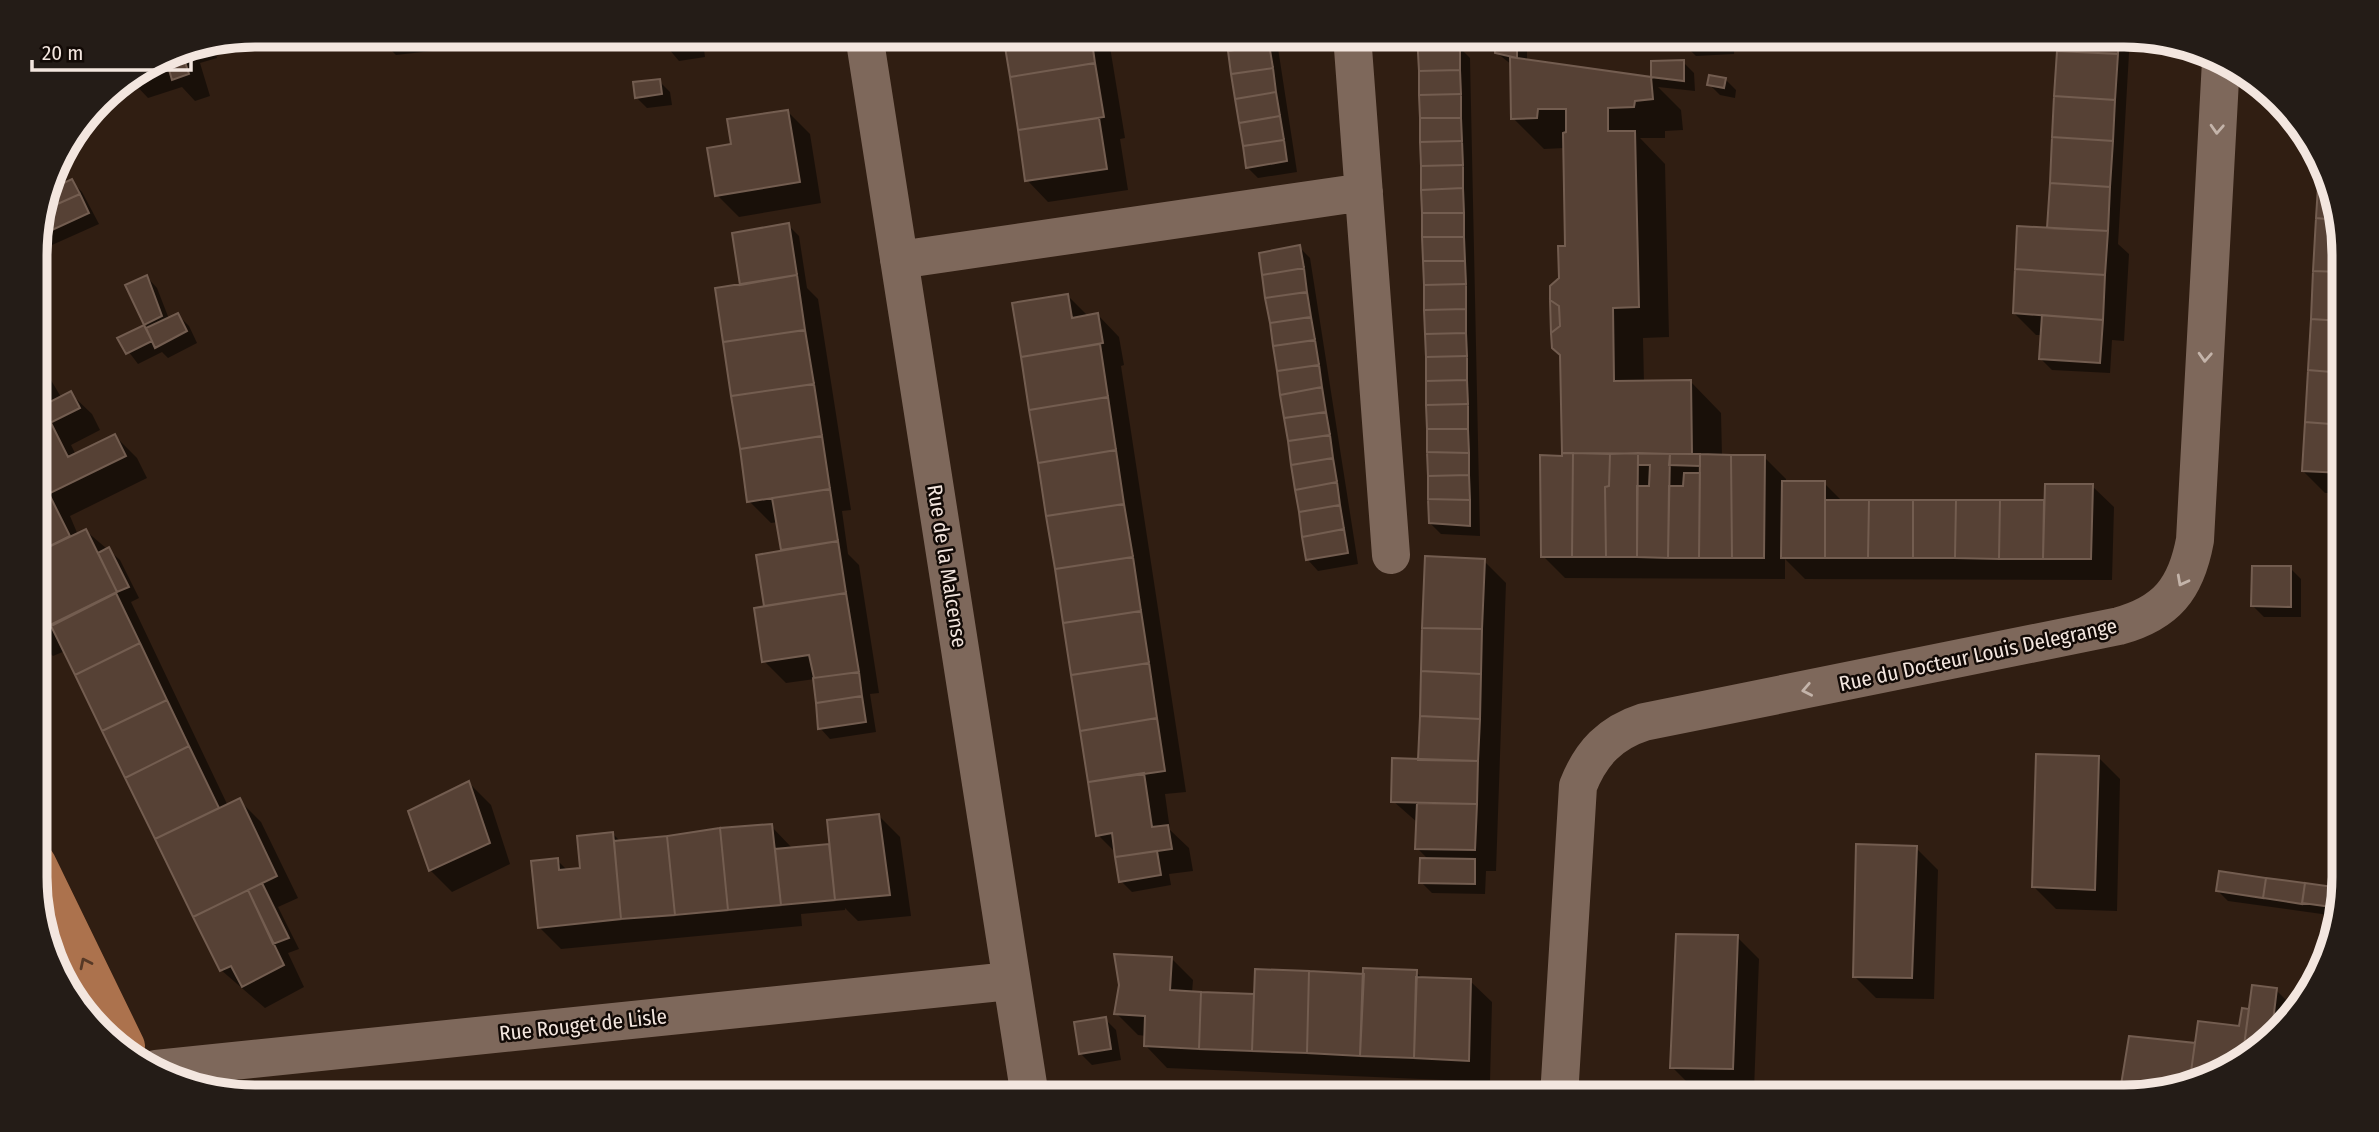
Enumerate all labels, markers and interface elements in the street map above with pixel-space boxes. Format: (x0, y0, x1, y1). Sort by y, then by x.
scale bar (32, 28, 191, 72)
text: 20 m (42, 40, 83, 66)
one-way arrow (2210, 124, 2225, 135)
one-way arrow (2197, 351, 2212, 362)
street label: Rue de la Malcense (921, 483, 973, 649)
one-way arrow (2177, 574, 2190, 587)
street label: Rue du Docteur Louis Delegrange (1837, 613, 2119, 697)
one-way arrow (1801, 681, 1813, 696)
one-way arrow (80, 958, 94, 970)
street label: Rue Rouget de Lisle (498, 1003, 668, 1047)

